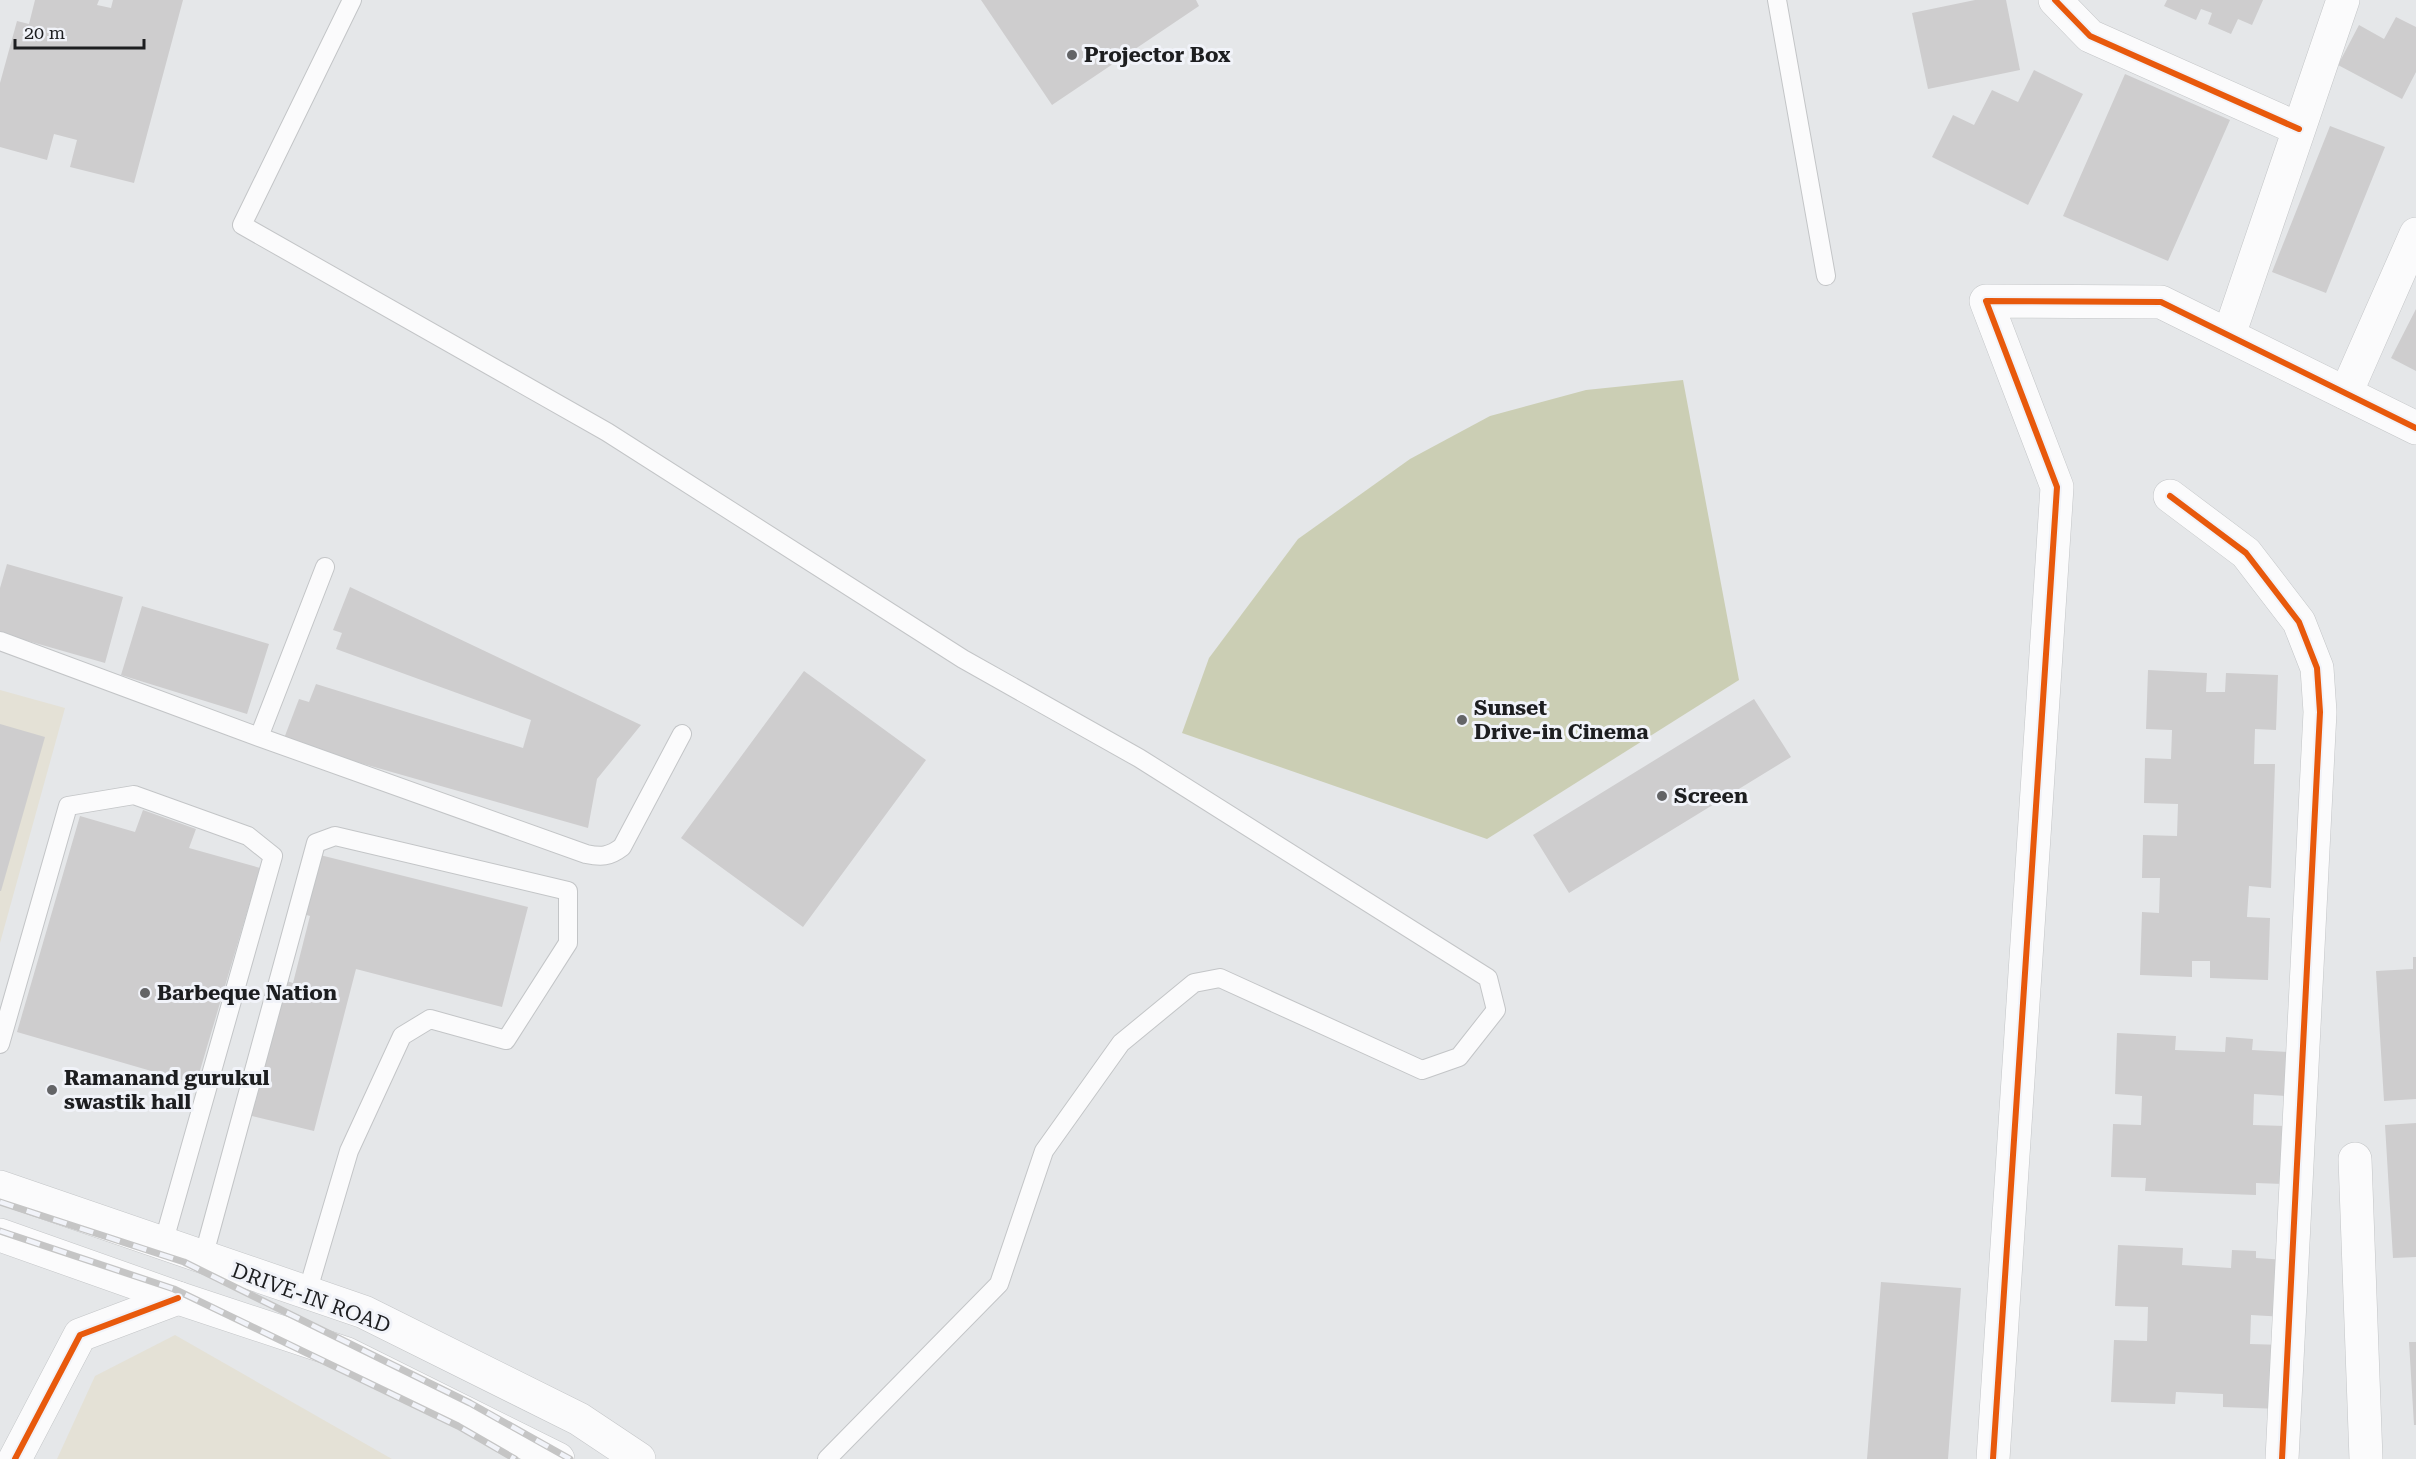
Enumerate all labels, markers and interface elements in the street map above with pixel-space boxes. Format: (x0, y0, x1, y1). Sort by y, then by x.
scale bar (15, 12, 144, 50)
text: 20 m (24, 22, 65, 43)
place label: Projector Box (1084, 43, 1231, 67)
marker: Projector Box (1065, 48, 1079, 62)
place label: Sunset Drive-in Cinema (1474, 696, 1649, 744)
marker: Sunset Drive-in Cinema (1455, 713, 1469, 727)
place label: Screen (1674, 784, 1748, 808)
marker: Screen (1655, 789, 1669, 803)
place label: Barbeque Nation (157, 981, 337, 1005)
marker: Barbeque Nation (138, 986, 152, 1000)
place label: Ramanand gurukul swastik hall (64, 1066, 270, 1114)
marker: Ramanand gurukul swastik hall (45, 1083, 59, 1097)
street label: DRIVE-IN ROAD (228, 1258, 394, 1338)

